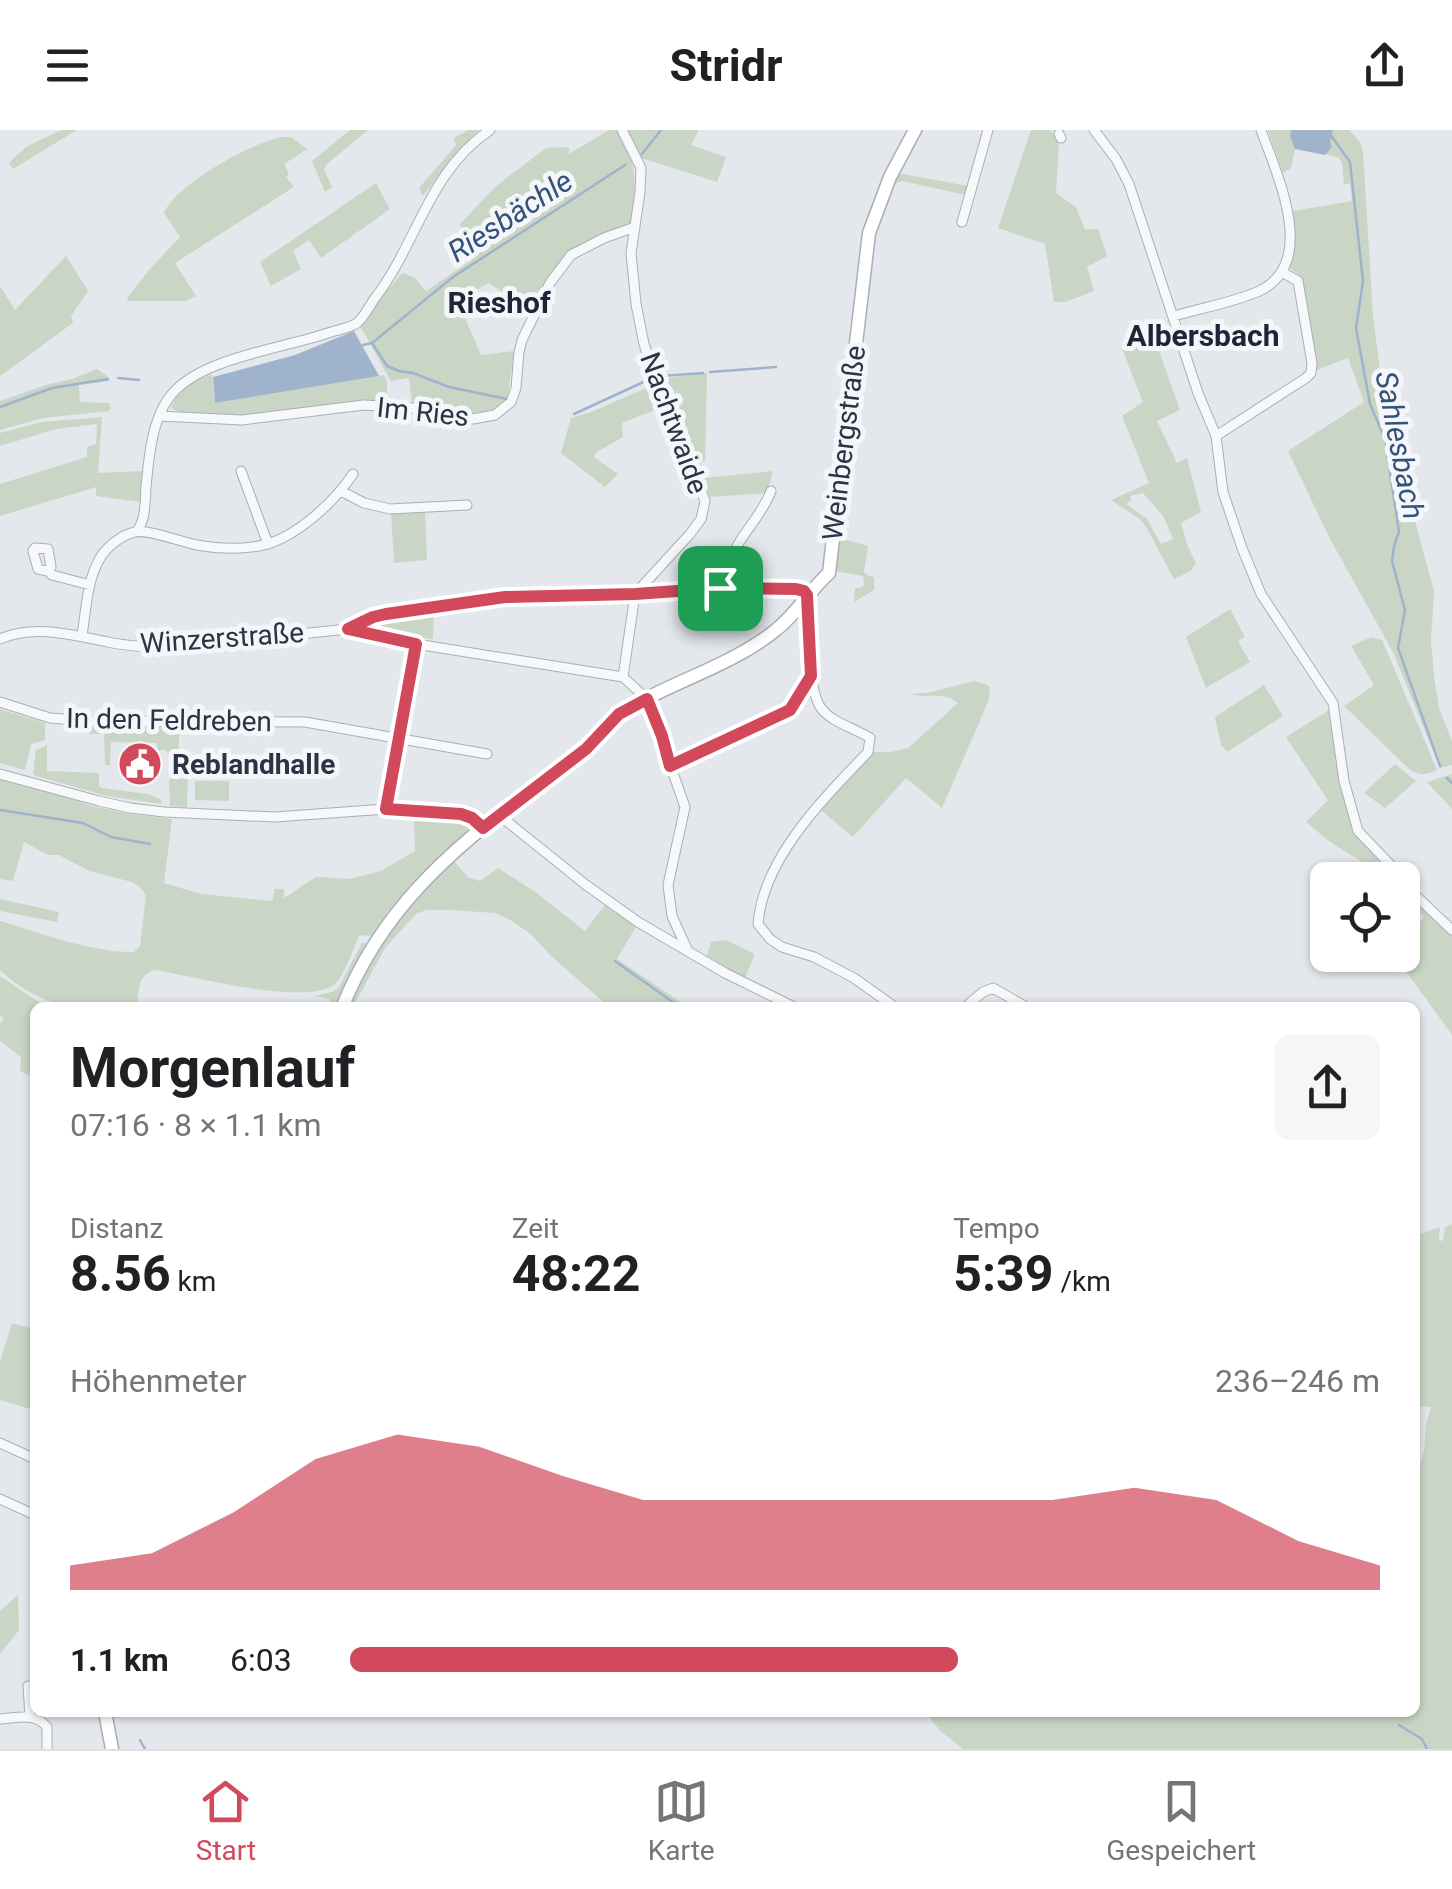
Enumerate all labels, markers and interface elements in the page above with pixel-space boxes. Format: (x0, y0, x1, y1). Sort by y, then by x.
icon: menu (40, 38, 95, 93)
icon: share (1357, 38, 1412, 93)
text: Stridr (669, 39, 783, 92)
water label: Riesbächle (441, 163, 579, 269)
district label: Rieshof (447, 285, 551, 320)
district label: Albersbach (1127, 318, 1279, 353)
street label: Weinbergstraße (816, 344, 872, 542)
street label: Nachtwaide (633, 348, 715, 498)
water label: Sahlesbach (1369, 368, 1431, 522)
street label: Im Ries (375, 391, 471, 433)
pin (678, 546, 763, 631)
icon: arrive (693, 561, 748, 616)
street label: Winzerstraße (139, 616, 305, 660)
street label: In den Feldreben (66, 702, 272, 738)
public building icon: Reblandhalle (117, 741, 163, 787)
place label: Reblandhalle (172, 748, 335, 781)
map controls (1310, 862, 1420, 972)
button: locate (1310, 862, 1420, 972)
button: share (1275, 1035, 1380, 1140)
text: Morgenlauf (70, 1036, 355, 1100)
text: 07:16 · 8 × 1.1 km (70, 1106, 321, 1144)
text: Distanz (70, 1212, 163, 1245)
text: Zeit (512, 1212, 559, 1245)
text: Tempo (953, 1212, 1040, 1245)
text: 8.56 (70, 1245, 171, 1303)
text: 48:22 (512, 1245, 641, 1303)
text: 5:39 (953, 1245, 1053, 1303)
text: km (171, 1265, 216, 1298)
text: /km (1053, 1265, 1111, 1298)
text: Höhenmeter (70, 1362, 247, 1400)
text: 236–246 m (1215, 1362, 1380, 1400)
text: 1.1 km (70, 1641, 169, 1679)
text: 6:03 (230, 1641, 292, 1679)
tab: Start (196, 1774, 256, 1867)
tab: Karte (648, 1774, 715, 1867)
tab: Gespeichert (1106, 1774, 1256, 1867)

